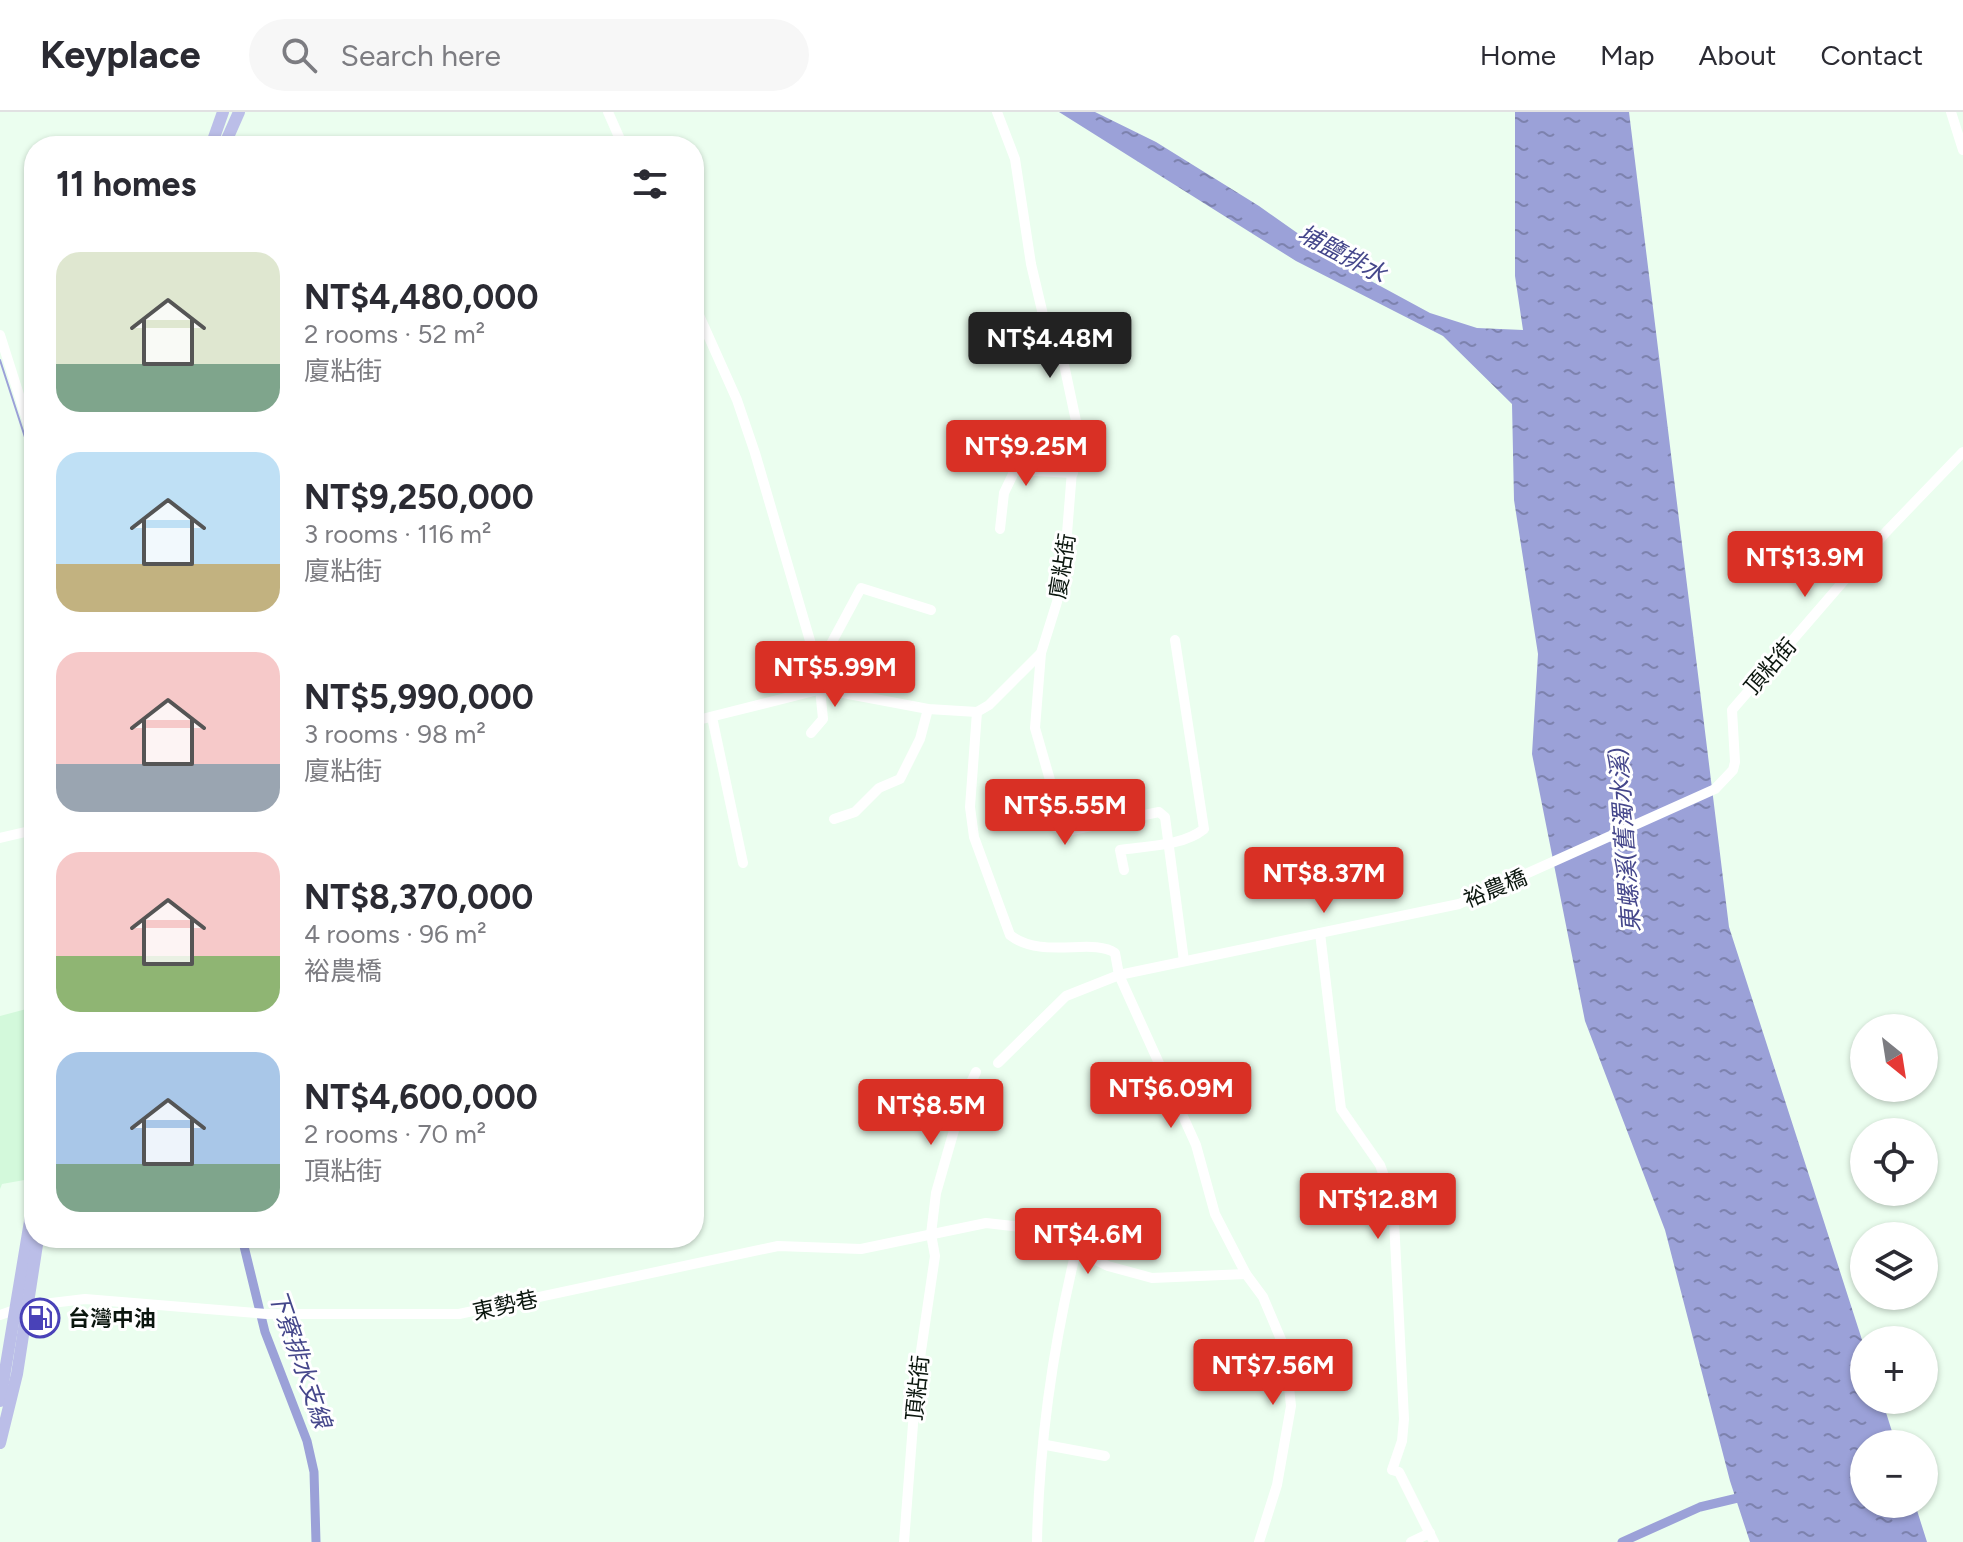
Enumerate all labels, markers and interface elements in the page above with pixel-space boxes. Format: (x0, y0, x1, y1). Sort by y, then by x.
search box (249, 19, 809, 91)
text: Keyplace (40, 32, 201, 78)
icon: search (277, 33, 321, 77)
text: Search here (341, 37, 501, 74)
text: Home (1480, 38, 1556, 72)
text: Map (1600, 38, 1655, 72)
text: About (1699, 38, 1776, 72)
text: Contact (1820, 38, 1923, 72)
icon: filters (628, 162, 672, 206)
text: 11 homes (56, 164, 196, 205)
water label: 埔鹽排水 (1293, 218, 1392, 289)
text: NT$4,480,000 (304, 277, 538, 318)
icon: home (120, 284, 216, 380)
pin: NT$4.48M (967, 312, 1133, 380)
text: 2 rooms · 52 m² (304, 318, 485, 350)
text: NT$4.48M (986, 322, 1114, 354)
text: 廈粘街 (304, 355, 382, 387)
pin: NT$9.25M (943, 420, 1109, 488)
text: NT$9.25M (964, 430, 1088, 462)
text: NT$9,250,000 (304, 477, 534, 518)
icon: home (120, 484, 216, 580)
text: 3 rooms · 116 m² (304, 518, 491, 550)
street label: 廈粘街 (1044, 531, 1081, 601)
pin: NT$13.9M (1722, 531, 1888, 599)
text: NT$13.9M (1746, 541, 1864, 573)
text: 廈粘街 (304, 555, 382, 587)
street label: 頂粘街 (1739, 633, 1802, 700)
pin: NT$5.99M (752, 641, 918, 709)
text: NT$5.99M (773, 651, 897, 683)
text: NT$5,990,000 (304, 677, 534, 718)
icon: home (120, 684, 216, 780)
text: 3 rooms · 98 m² (304, 718, 486, 750)
water label: 東螺溪(舊濁水溪) (1604, 747, 1645, 933)
text: 廈粘街 (304, 755, 382, 787)
pin: NT$5.55M (982, 779, 1148, 847)
text: NT$5.55M (1003, 789, 1127, 821)
pin: NT$8.37M (1241, 847, 1407, 915)
text: NT$8.37M (1262, 857, 1386, 889)
street label: 裕農橋 (1460, 864, 1531, 913)
text: NT$8,370,000 (304, 877, 533, 918)
icon: home (120, 884, 216, 980)
text: 4 rooms · 96 m² (304, 918, 487, 950)
text: 裕農橋 (304, 955, 382, 987)
north arrow (1850, 1014, 1938, 1102)
map controls (1850, 1014, 1938, 1518)
pin: NT$6.09M (1088, 1062, 1254, 1130)
text: NT$6.09M (1108, 1072, 1234, 1104)
text: NT$4,600,000 (304, 1077, 538, 1118)
pin: NT$8.5M (857, 1079, 1005, 1147)
icon: home (120, 1084, 216, 1180)
text: NT$8.5M (876, 1089, 986, 1121)
text: 2 rooms · 70 m² (304, 1118, 486, 1150)
button: locate (1850, 1118, 1938, 1206)
text: 頂粘街 (304, 1155, 382, 1187)
pin: NT$12.8M (1295, 1173, 1461, 1241)
text: NT$12.8M (1318, 1183, 1438, 1215)
pin: NT$4.6M (1014, 1208, 1162, 1276)
text: NT$4.6M (1033, 1218, 1143, 1250)
button: layers (1850, 1222, 1938, 1310)
street label: 東勢巷 (470, 1285, 540, 1326)
water label: 下寮排水支線 (263, 1286, 339, 1434)
fuel station icon: 台灣中油 (19, 1297, 61, 1339)
place label: 台灣中油 (68, 1305, 156, 1332)
button: + (1850, 1326, 1938, 1414)
pin: NT$7.56M (1190, 1339, 1356, 1407)
text: NT$7.56M (1211, 1349, 1335, 1381)
street label: 頂粘街 (901, 1354, 934, 1422)
button: − (1850, 1430, 1938, 1518)

